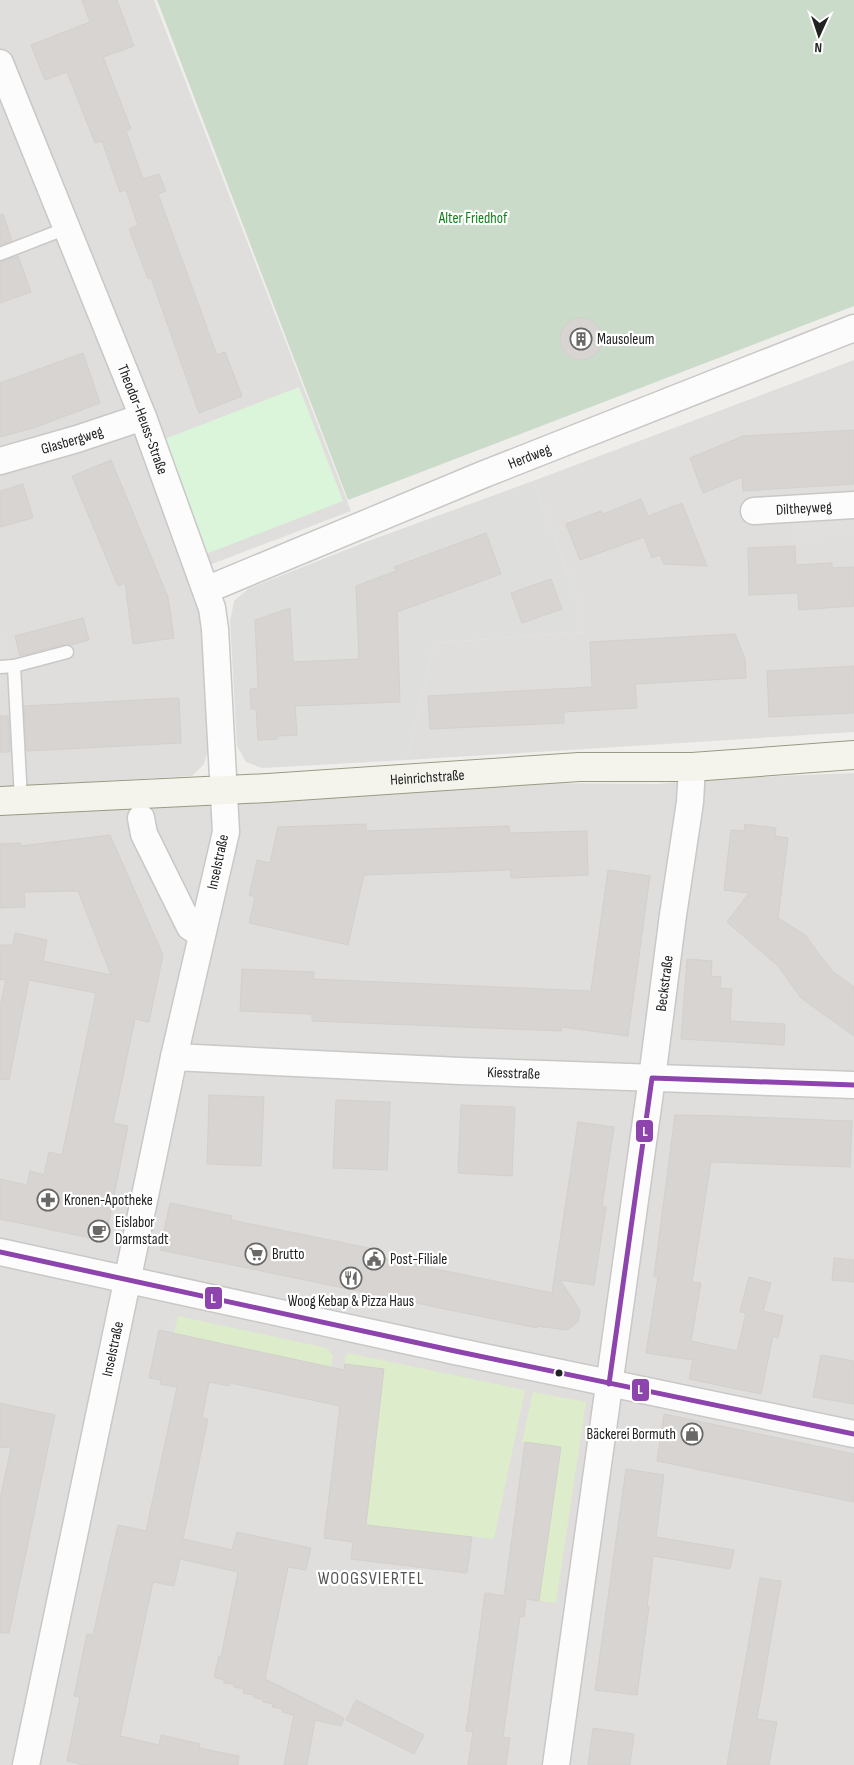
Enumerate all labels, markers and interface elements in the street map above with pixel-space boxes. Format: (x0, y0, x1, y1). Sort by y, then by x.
north arrow (794, 10, 844, 60)
text: N (814, 39, 823, 56)
park label: Alter Friedhof (438, 209, 508, 228)
building icon: Mausoleum (569, 327, 593, 351)
place label: Mausoleum (597, 330, 654, 349)
street label: Theodor-Heuss-Straße (113, 362, 172, 477)
street label: Glasbergweg (39, 421, 106, 458)
street label: Herdweg (505, 439, 554, 473)
street label: Diltheyweg (775, 497, 832, 519)
street label: Heinrichstraße (389, 765, 465, 789)
street label: Inselstraße (203, 833, 233, 891)
street label: Beckstraße (651, 954, 677, 1013)
street label: Kiesstraße (487, 1062, 540, 1083)
line badge: L (635, 1119, 654, 1143)
text: L (642, 1123, 648, 1140)
pharmacy icon: Kronen-Apotheke (36, 1188, 60, 1212)
place label: Kronen-Apotheke (64, 1191, 153, 1210)
place label: Eislabor Darmstadt (115, 1213, 169, 1249)
cafe icon: Eislabor Darmstadt (87, 1219, 111, 1243)
supermarket icon: Brutto (244, 1242, 268, 1266)
place label: Brutto (272, 1245, 305, 1264)
public building icon: Post-Filiale (362, 1247, 386, 1271)
place label: Post-Filiale (390, 1250, 447, 1269)
restaurant icon: Woog Kebap & Pizza Haus (339, 1266, 363, 1290)
line badge: L (204, 1286, 223, 1310)
text: L (210, 1290, 216, 1307)
place label: Woog Kebap & Pizza Haus (288, 1292, 414, 1311)
street label: Inselstraße (98, 1320, 128, 1378)
unlabelled marker (554, 1368, 564, 1378)
line badge: L (631, 1378, 650, 1402)
text: L (637, 1381, 643, 1398)
shop icon: Bäckerei Bormuth (680, 1422, 704, 1446)
place label: Bäckerei Bormuth (587, 1425, 676, 1444)
district label: WOOGSVIERTEL (318, 1568, 424, 1589)

